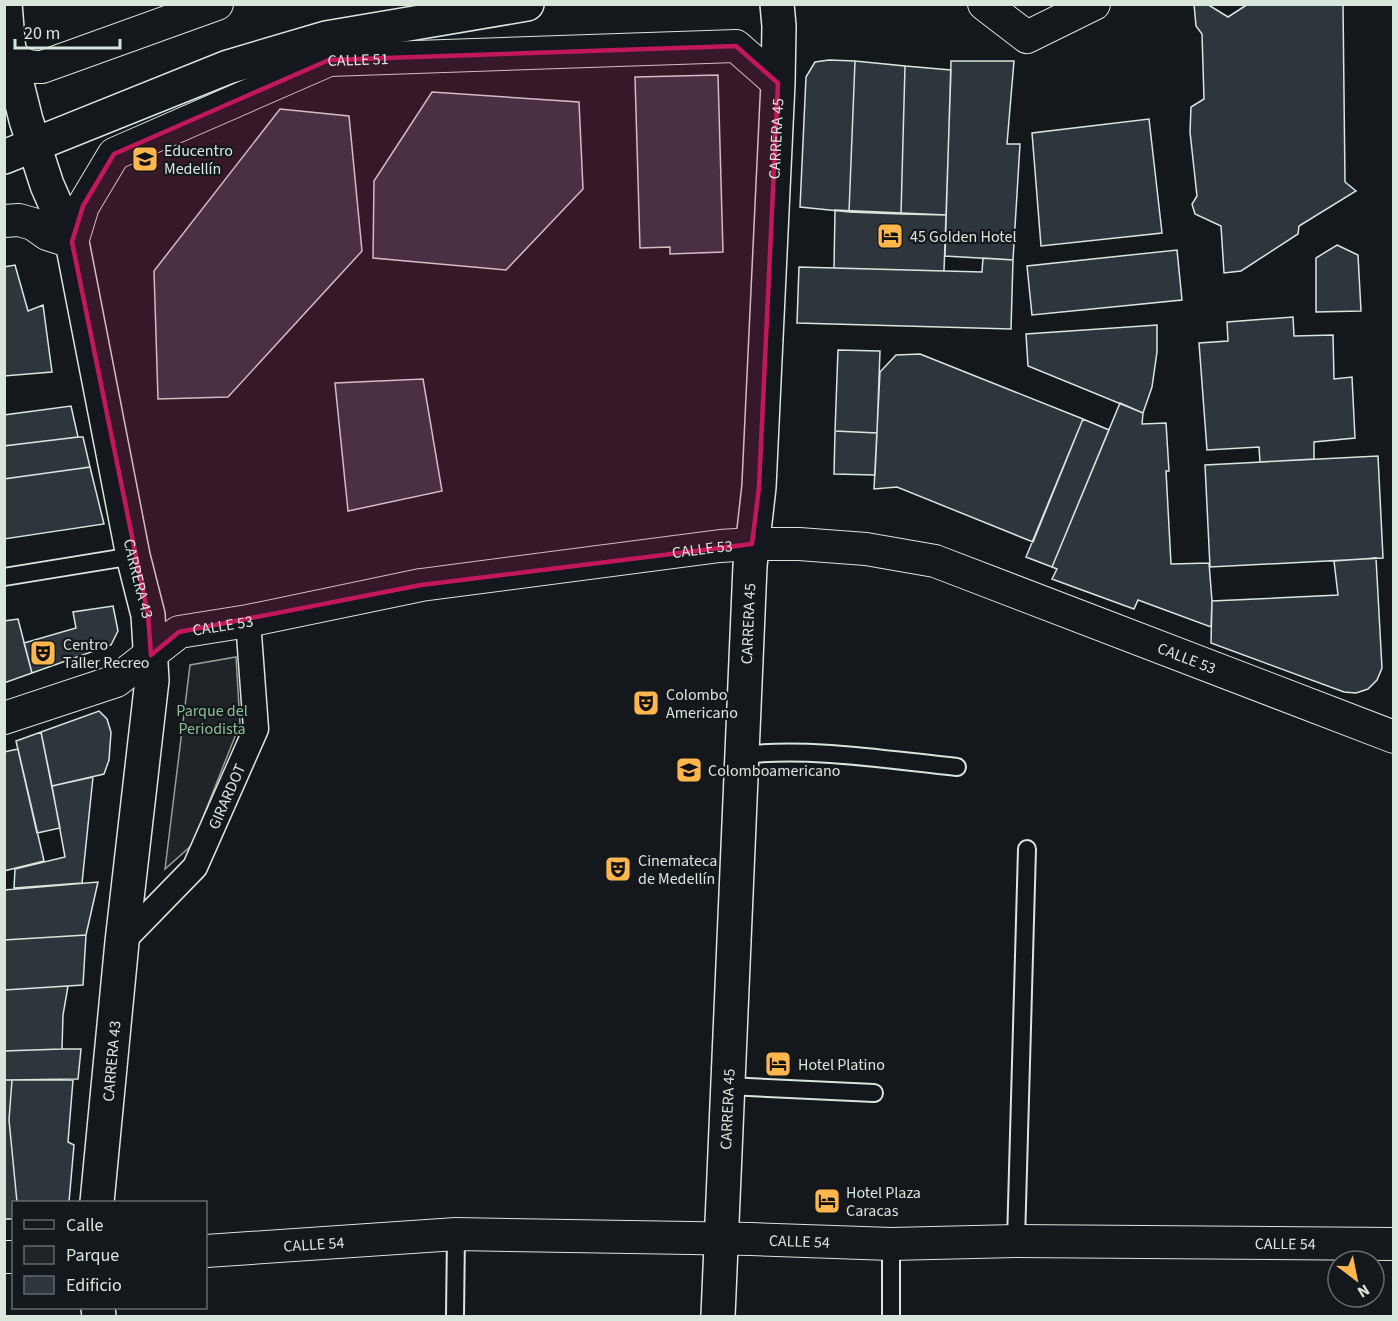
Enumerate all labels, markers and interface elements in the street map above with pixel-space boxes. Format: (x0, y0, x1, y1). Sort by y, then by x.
scale bar (15, 12, 120, 50)
text: 20 m (24, 21, 60, 46)
street label: CALLE 51 (327, 48, 389, 72)
street label: CARRERA 45 (763, 97, 789, 180)
place label: Educentro Medellín (164, 140, 233, 180)
school or university icon: Educentro Medellín (130, 144, 160, 174)
hotel icon: 45 Golden Hotel (875, 221, 905, 251)
place label: 45 Golden Hotel (910, 226, 1017, 248)
street label: CALLE 53 (671, 535, 733, 564)
street label: CARRERA 43 (118, 537, 158, 621)
street label: CARRERA 45 (736, 583, 761, 665)
street label: CALLE 53 (191, 610, 255, 642)
place label: Centro Taller Recreo (63, 634, 150, 674)
street label: CALLE 53 (1154, 637, 1219, 680)
theatre icon: Centro Taller Recreo (28, 638, 58, 668)
place label: Colombo Americano (666, 684, 738, 724)
theatre icon: Colombo Americano (631, 688, 661, 718)
park label: Parque del Periodista (176, 700, 248, 740)
school or university icon: Colomboamericano (674, 755, 704, 785)
street label: GIRARDOT (203, 760, 251, 833)
place label: Colomboamericano (708, 760, 841, 782)
place label: Cinemateca de Medellín (638, 850, 717, 890)
theatre icon: Cinemateca de Medellín (603, 854, 633, 884)
street label: CARRERA 43 (97, 1020, 127, 1103)
hotel icon: Hotel Platino (763, 1049, 793, 1079)
place label: Hotel Platino (798, 1054, 885, 1076)
street label: CARRERA 45 (715, 1068, 741, 1150)
place label: Hotel Plaza Caracas (846, 1182, 921, 1222)
hotel icon: Hotel Plaza Caracas (812, 1186, 842, 1216)
legend (12, 1201, 207, 1309)
text: Calle (66, 1213, 104, 1238)
street label: CALLE 54 (768, 1230, 830, 1254)
street label: CALLE 54 (283, 1232, 345, 1258)
street label: CALLE 54 (1255, 1233, 1316, 1255)
text: Parque (66, 1243, 119, 1268)
north arrow (1326, 1249, 1386, 1309)
text: Edificio (66, 1273, 122, 1298)
text: N (1353, 1279, 1374, 1303)

